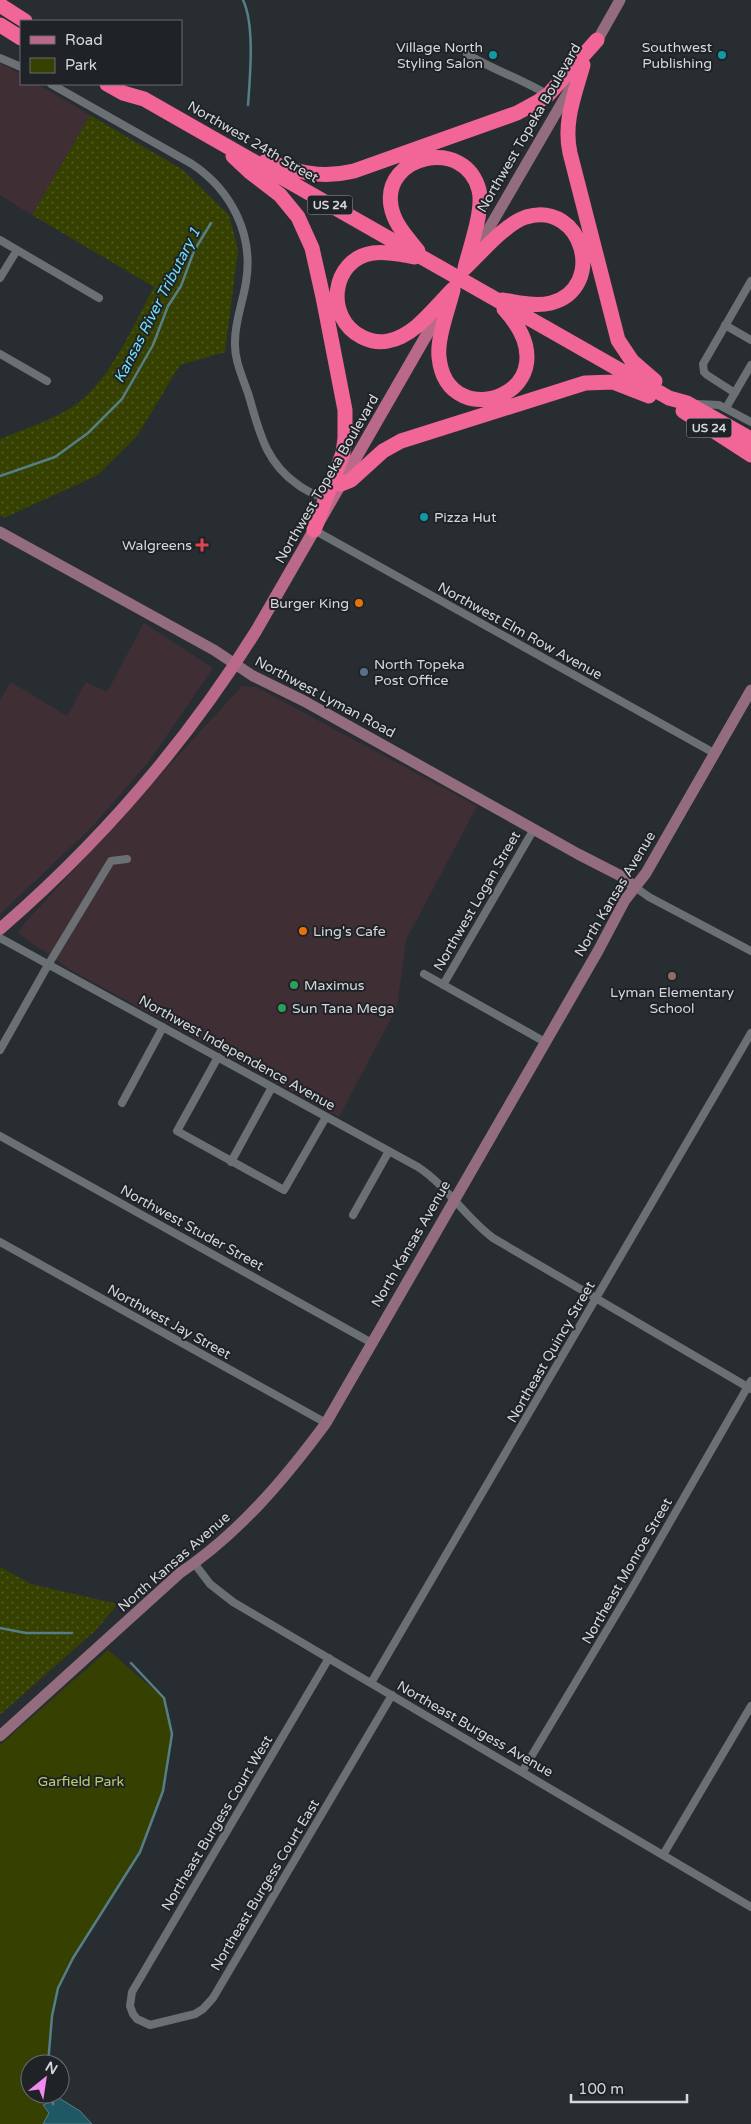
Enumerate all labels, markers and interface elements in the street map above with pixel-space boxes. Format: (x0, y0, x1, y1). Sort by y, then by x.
legend (20, 20, 182, 85)
text: Road (65, 31, 103, 49)
place label: Village North Styling Salon (396, 39, 483, 72)
place label: Southwest Publishing (642, 39, 713, 72)
street label: Northwest Topeka Boulevard (474, 40, 584, 216)
marker: Village North Styling Salon (487, 49, 499, 61)
marker: Southwest Publishing (716, 49, 728, 61)
text: Park (65, 56, 97, 74)
street label: Northwest 24th Street (185, 98, 322, 187)
road number: US 24 (308, 196, 352, 214)
water label: Kansas River Tributary 1 (110, 224, 204, 386)
street label: Northwest Topeka Boulevard (272, 391, 382, 567)
road number: US 24 (686, 418, 732, 438)
place label: Pizza Hut (434, 509, 497, 526)
marker: Pizza Hut (418, 511, 430, 523)
place label: Walgreens (122, 537, 192, 554)
marker: Walgreens (196, 539, 208, 551)
street label: Northwest Elm Row Avenue (435, 579, 605, 683)
place label: Burger King (270, 595, 349, 612)
marker: Burger King (353, 597, 365, 609)
street label: Northwest Lyman Road (252, 653, 398, 741)
place label: North Topeka Post Office (374, 656, 465, 689)
marker: North Topeka Post Office (358, 666, 370, 678)
street label: Northwest Logan Street (430, 827, 524, 974)
street label: North Kansas Avenue (571, 828, 659, 960)
place label: Ling's Cafe (313, 923, 386, 940)
marker: Ling's Cafe (297, 925, 309, 937)
marker: Lyman Elementary School (666, 970, 678, 982)
place label: Maximus (304, 977, 365, 994)
marker: Maximus (288, 979, 300, 991)
place label: Lyman Elementary School (610, 984, 734, 1017)
street label: Northwest Independence Avenue (136, 992, 338, 1114)
place label: Sun Tana Mega (292, 1000, 394, 1017)
marker: Sun Tana Mega (276, 1002, 288, 1014)
street label: North Kansas Avenue (368, 1178, 454, 1310)
street label: Northwest Studer Street (117, 1181, 267, 1275)
street label: Northeast Quincy Street (503, 1278, 599, 1426)
street label: Northwest Jay Street (104, 1281, 234, 1363)
street label: Northeast Monroe Street (578, 1494, 676, 1647)
street label: North Kansas Avenue (114, 1509, 234, 1615)
street label: Northeast Burgess Avenue (394, 1677, 556, 1781)
street label: Northeast Burgess Court West (158, 1732, 277, 1914)
park label: Garfield Park (38, 1773, 125, 1790)
street label: Northeast Burgess Court East (207, 1796, 323, 1974)
north arrow (20, 2054, 70, 2104)
text: N (42, 2058, 60, 2078)
scale bar (571, 2072, 687, 2104)
text: 100 m (578, 2080, 624, 2098)

